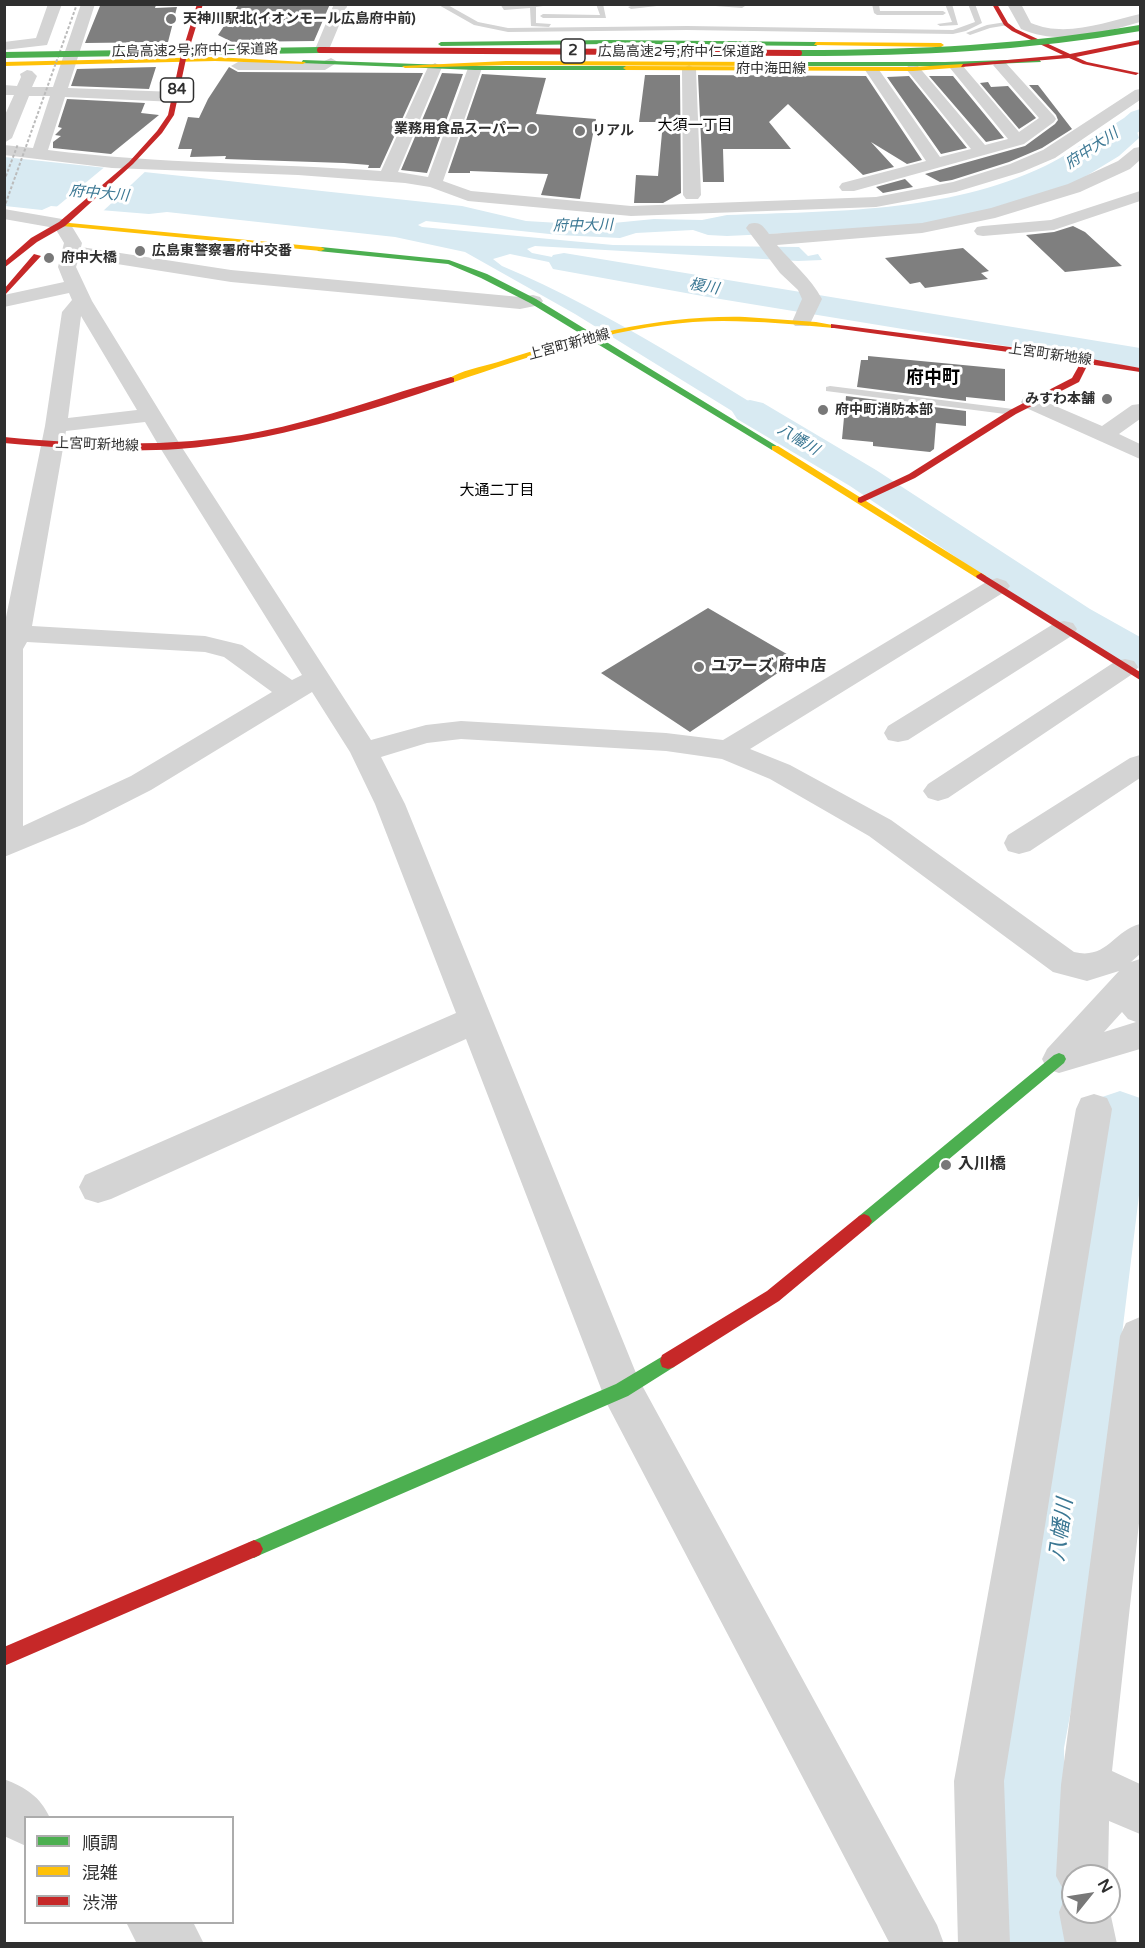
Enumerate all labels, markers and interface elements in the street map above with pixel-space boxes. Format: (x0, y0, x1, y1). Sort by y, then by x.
place label: 天神川駅北(イオンモール広島府中前) (183, 11, 416, 27)
marker: 天神川駅北(イオンモール広島府中前) (164, 12, 178, 26)
road number: 2 (561, 39, 585, 63)
street label: 広島高速2号;府中仁保道路 (112, 41, 278, 61)
street label: 広島高速2号;府中仁保道路 (598, 44, 764, 60)
street label: 府中海田線 (736, 61, 806, 77)
road number: 84 (160, 78, 194, 102)
district label: 大須一丁目 (658, 117, 732, 135)
place label: 業務用食品スーパー (394, 121, 520, 137)
marker: 業務用食品スーパー (525, 122, 539, 136)
place label: リアル (592, 123, 634, 139)
marker: リアル (573, 124, 587, 138)
water label: 府中大川 (1062, 125, 1122, 173)
water label: 府中大川 (68, 182, 130, 206)
water label: 府中大川 (553, 216, 613, 236)
place label: 広島東警察署府中交番 (152, 243, 292, 259)
marker: 広島東警察署府中交番 (133, 244, 147, 258)
place label: 府中大橋 (61, 250, 117, 266)
marker: 府中大橋 (42, 251, 56, 265)
water label: 榎川 (688, 276, 720, 298)
street label: 上宮町新地線 (526, 326, 612, 364)
street label: 上宮町新地線 (1007, 341, 1093, 369)
district label: 府中町 (906, 367, 960, 389)
place label: みすわ本舗 (1025, 391, 1095, 407)
marker: みすわ本舗 (1100, 392, 1114, 406)
place label: 府中町消防本部 (835, 402, 933, 418)
marker: 府中町消防本部 (816, 403, 830, 417)
water label: 八幡川 (774, 421, 822, 459)
street label: 上宮町新地線 (55, 435, 139, 455)
district label: 大通二丁目 (460, 482, 534, 500)
place label: ユアーズ 府中店 (711, 657, 826, 677)
marker: ユアーズ 府中店 (692, 660, 706, 674)
place label: 入川橋 (958, 1155, 1006, 1175)
marker: 入川橋 (939, 1158, 953, 1172)
water label: 八幡川 (1045, 1497, 1079, 1563)
legend (24, 1816, 234, 1924)
text: 順調 (82, 1832, 118, 1854)
text: 混雑 (82, 1862, 118, 1884)
north arrow (1061, 1864, 1121, 1924)
text: N (1093, 1875, 1117, 1897)
text: 渋滞 (82, 1892, 118, 1914)

